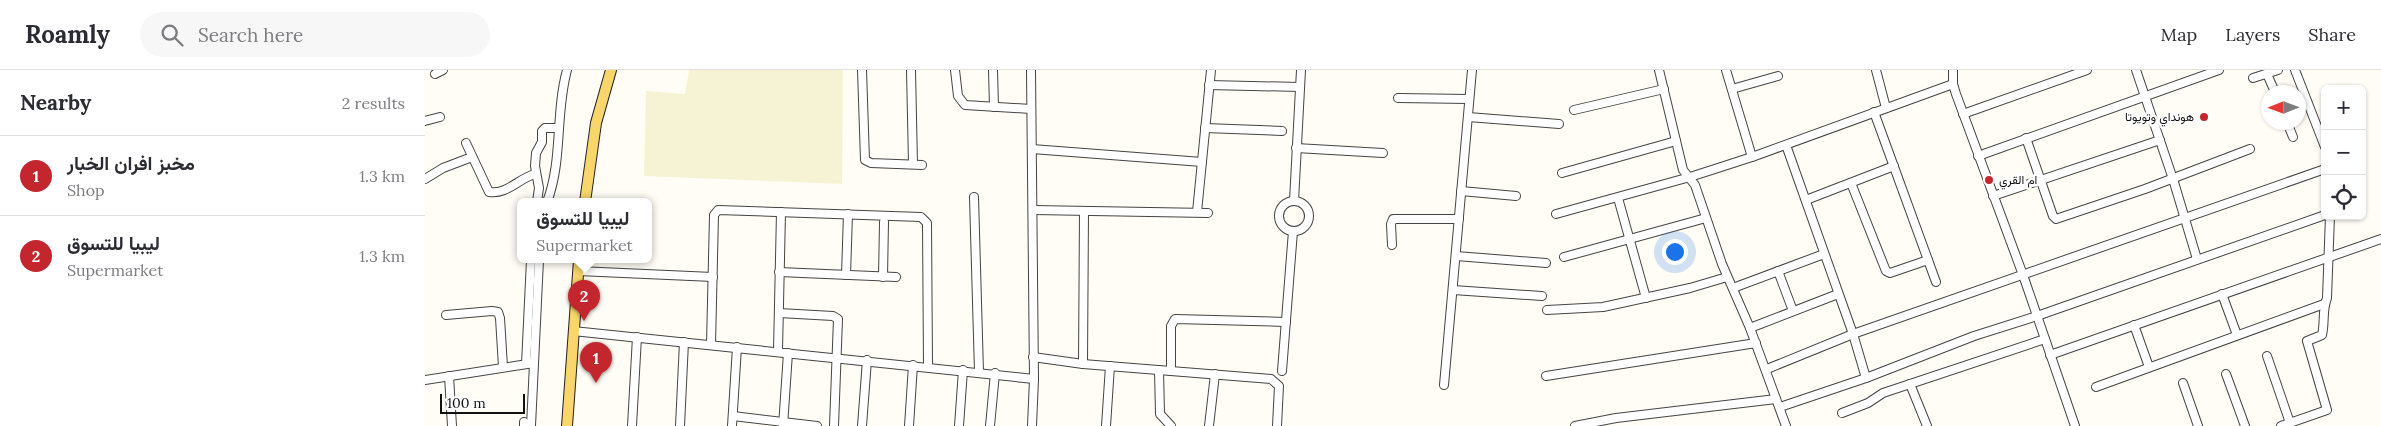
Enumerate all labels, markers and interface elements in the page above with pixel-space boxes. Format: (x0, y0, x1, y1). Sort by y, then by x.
search box (140, 12, 490, 57)
text: Roamly (25, 19, 110, 50)
icon: search (158, 21, 186, 49)
text: Search here (198, 23, 303, 47)
text: Map (2161, 23, 2197, 46)
text: Layers (2225, 23, 2280, 46)
text: Share (2308, 23, 2356, 46)
north arrow (2261, 85, 2306, 130)
map controls (2321, 85, 2366, 220)
button: + (2321, 85, 2366, 130)
text: Nearby (20, 89, 91, 116)
text: 2 results (342, 93, 405, 113)
place label: هونداي وتويوتا (2125, 109, 2194, 127)
marker: هونداي وتويوتا (2198, 111, 2210, 123)
button: − (2321, 130, 2366, 175)
text: مخبز افران الخبار (67, 151, 195, 175)
text: 1 (33, 166, 39, 186)
text: 1.3 km (359, 166, 405, 186)
place label: ام القري (1999, 172, 2037, 190)
marker: ام القري (1983, 174, 1995, 186)
button: locate (2321, 175, 2366, 220)
text: Shop (67, 180, 105, 200)
popup (517, 198, 652, 263)
text: ليبيا للتسوق (536, 206, 629, 230)
text: ليبيا للتسوق (67, 231, 160, 255)
text: Supermarket (536, 235, 633, 255)
your location (1662, 239, 1688, 265)
text: 2 (32, 246, 40, 266)
text: 1.3 km (359, 246, 405, 266)
text: Supermarket (67, 260, 163, 280)
pin: 2 (568, 280, 600, 321)
pin: 1 (580, 342, 612, 383)
scale bar (440, 391, 525, 414)
text: 100 m (447, 394, 486, 412)

